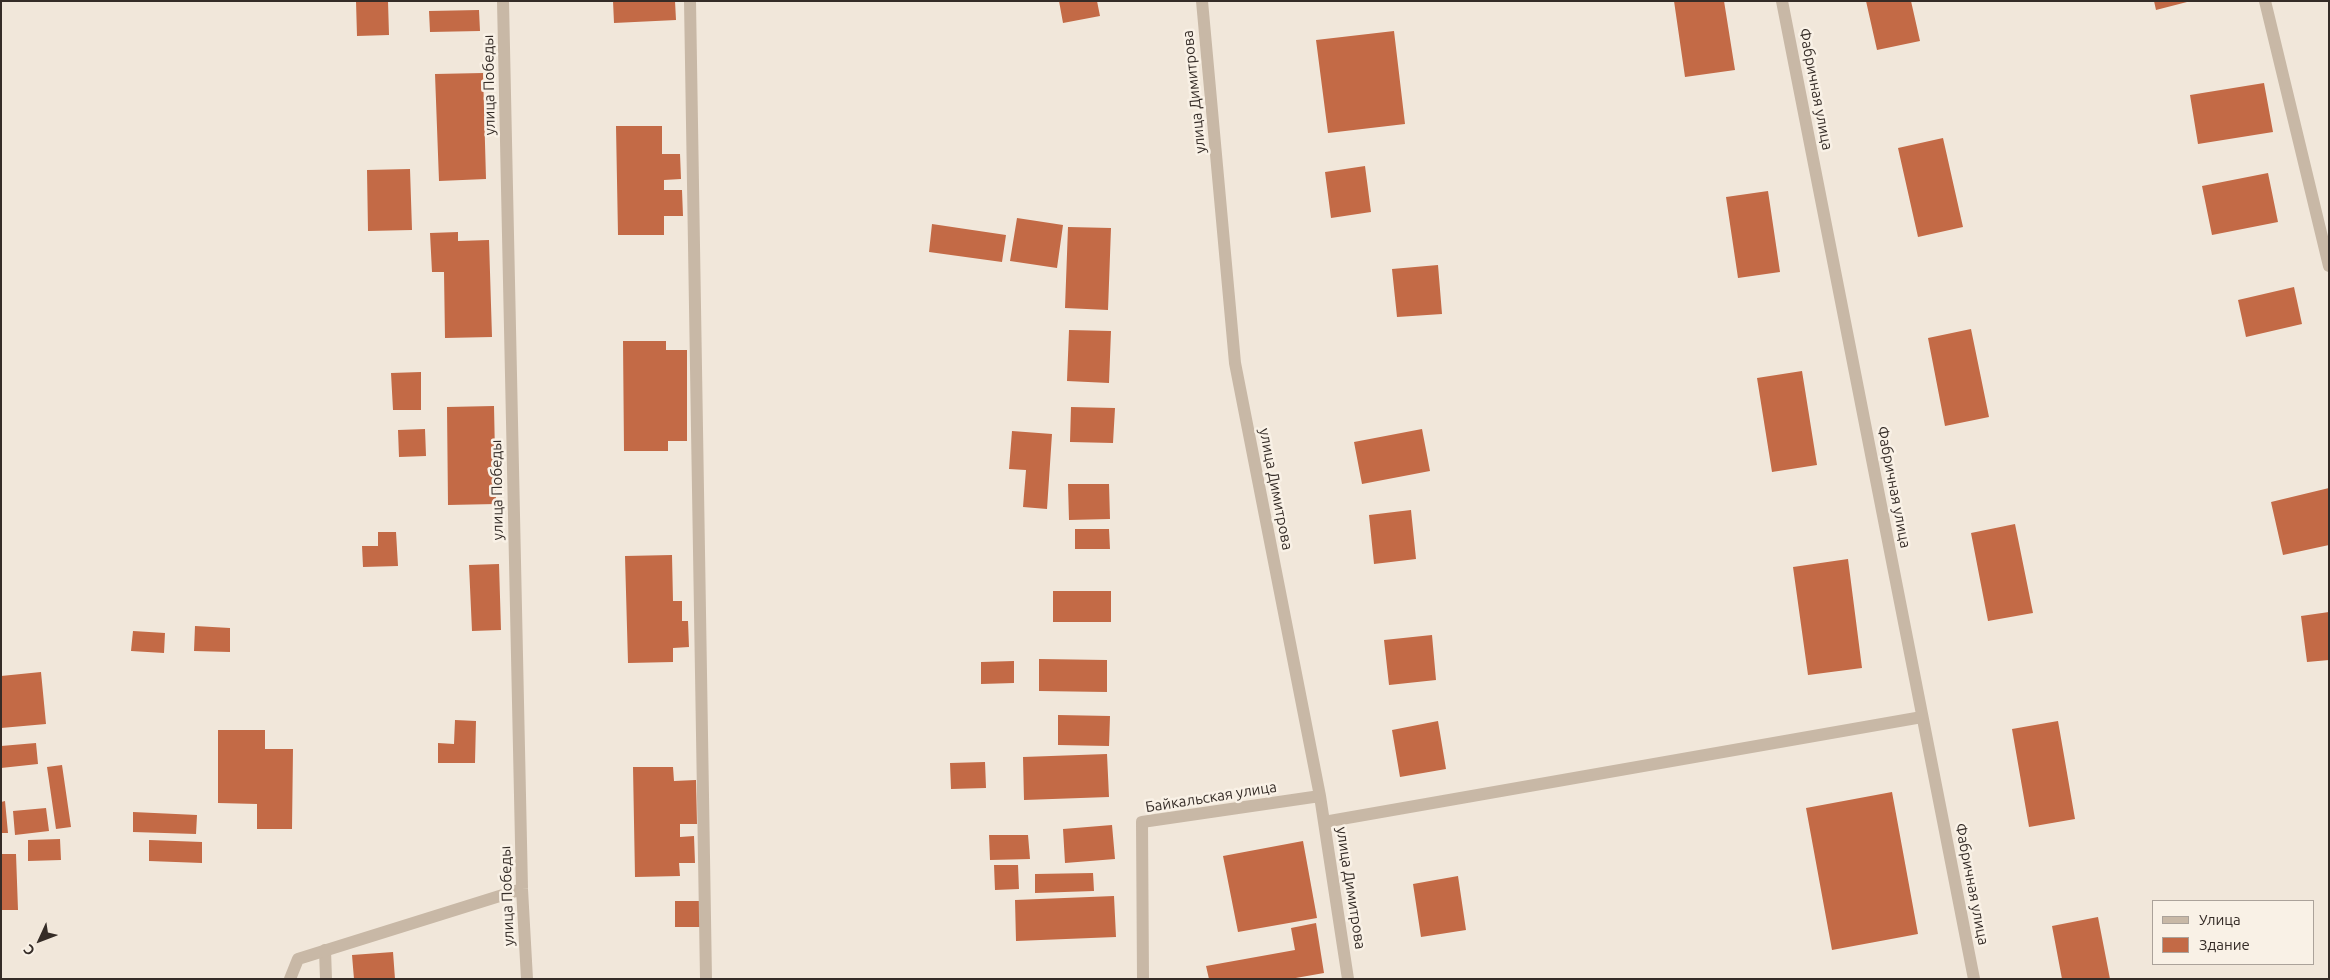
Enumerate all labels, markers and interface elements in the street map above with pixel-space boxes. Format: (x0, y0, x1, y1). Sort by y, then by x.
street label: Фабричная улица (1795, 27, 1837, 151)
street label: улица Димитрова (1179, 29, 1209, 155)
street label: улица Победы (479, 35, 499, 135)
street label: Фабричная улица (1873, 425, 1915, 549)
street label: улица Димитрова (1255, 427, 1297, 551)
street label: улица Победы (487, 440, 507, 540)
street label: Байкальская улица (1144, 778, 1278, 816)
street label: Фабричная улица (1951, 822, 1993, 946)
street label: улица Димитрова (1332, 825, 1370, 951)
street label: улица Победы (496, 845, 518, 947)
legend (2152, 900, 2315, 965)
text: Улица (2199, 911, 2241, 928)
north arrow (15, 915, 65, 965)
text: Здание (2199, 936, 2250, 953)
text: С (20, 942, 38, 959)

